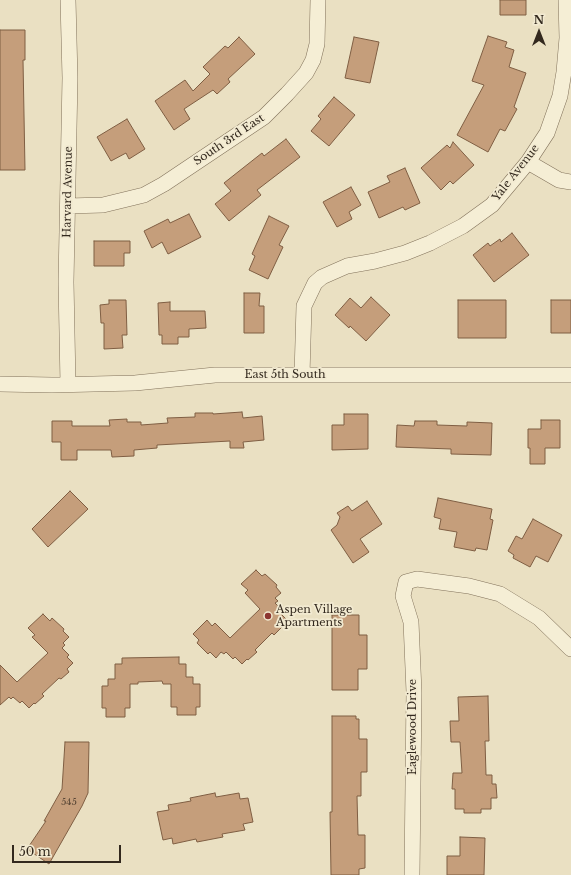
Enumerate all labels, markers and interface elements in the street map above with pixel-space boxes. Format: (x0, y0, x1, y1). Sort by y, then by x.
north arrow (519, 12, 559, 52)
text: N (534, 13, 544, 27)
street label: South 3rd East (191, 112, 267, 168)
street label: Yale Avenue (490, 142, 542, 204)
street label: Harvard Avenue (61, 146, 75, 238)
street label: East 5th South (245, 368, 325, 382)
place label: Aspen Village Apartments (276, 603, 352, 629)
marker: Aspen Village Apartments (263, 611, 273, 621)
street label: Eaglewood Drive (406, 679, 420, 775)
house number: 545 (61, 797, 77, 807)
scale bar (14, 837, 123, 863)
text: 50 m (19, 844, 51, 859)

